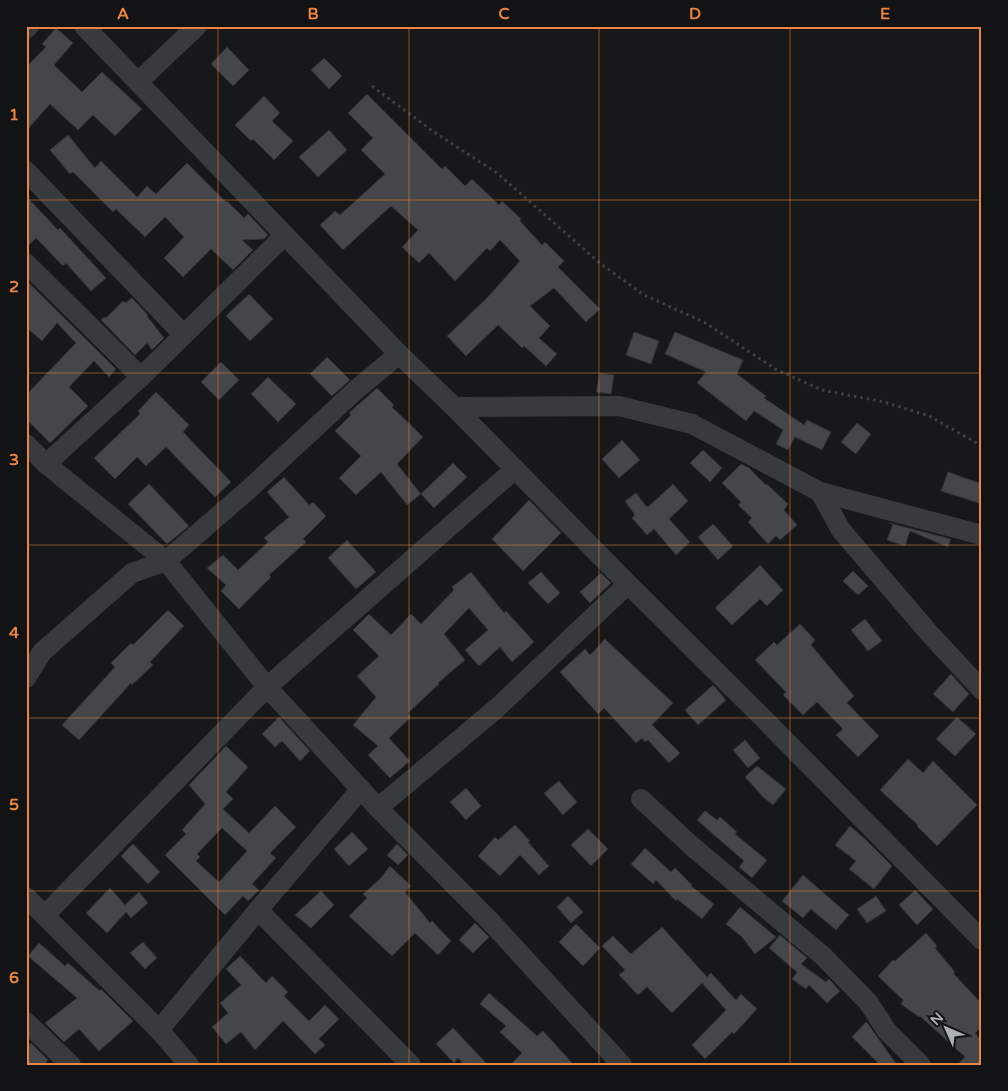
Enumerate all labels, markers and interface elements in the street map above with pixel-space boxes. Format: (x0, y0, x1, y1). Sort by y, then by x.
text: A (117, 4, 129, 24)
text: B (307, 4, 319, 24)
text: C (498, 4, 510, 24)
text: D (689, 4, 701, 24)
text: E (880, 4, 890, 24)
text: 1 (9, 105, 19, 125)
text: 2 (9, 277, 19, 297)
text: 3 (9, 450, 19, 470)
text: 4 (9, 623, 19, 643)
text: 5 (9, 795, 19, 815)
text: 6 (9, 968, 19, 988)
north arrow (920, 1004, 970, 1054)
text: N (927, 1009, 947, 1029)

